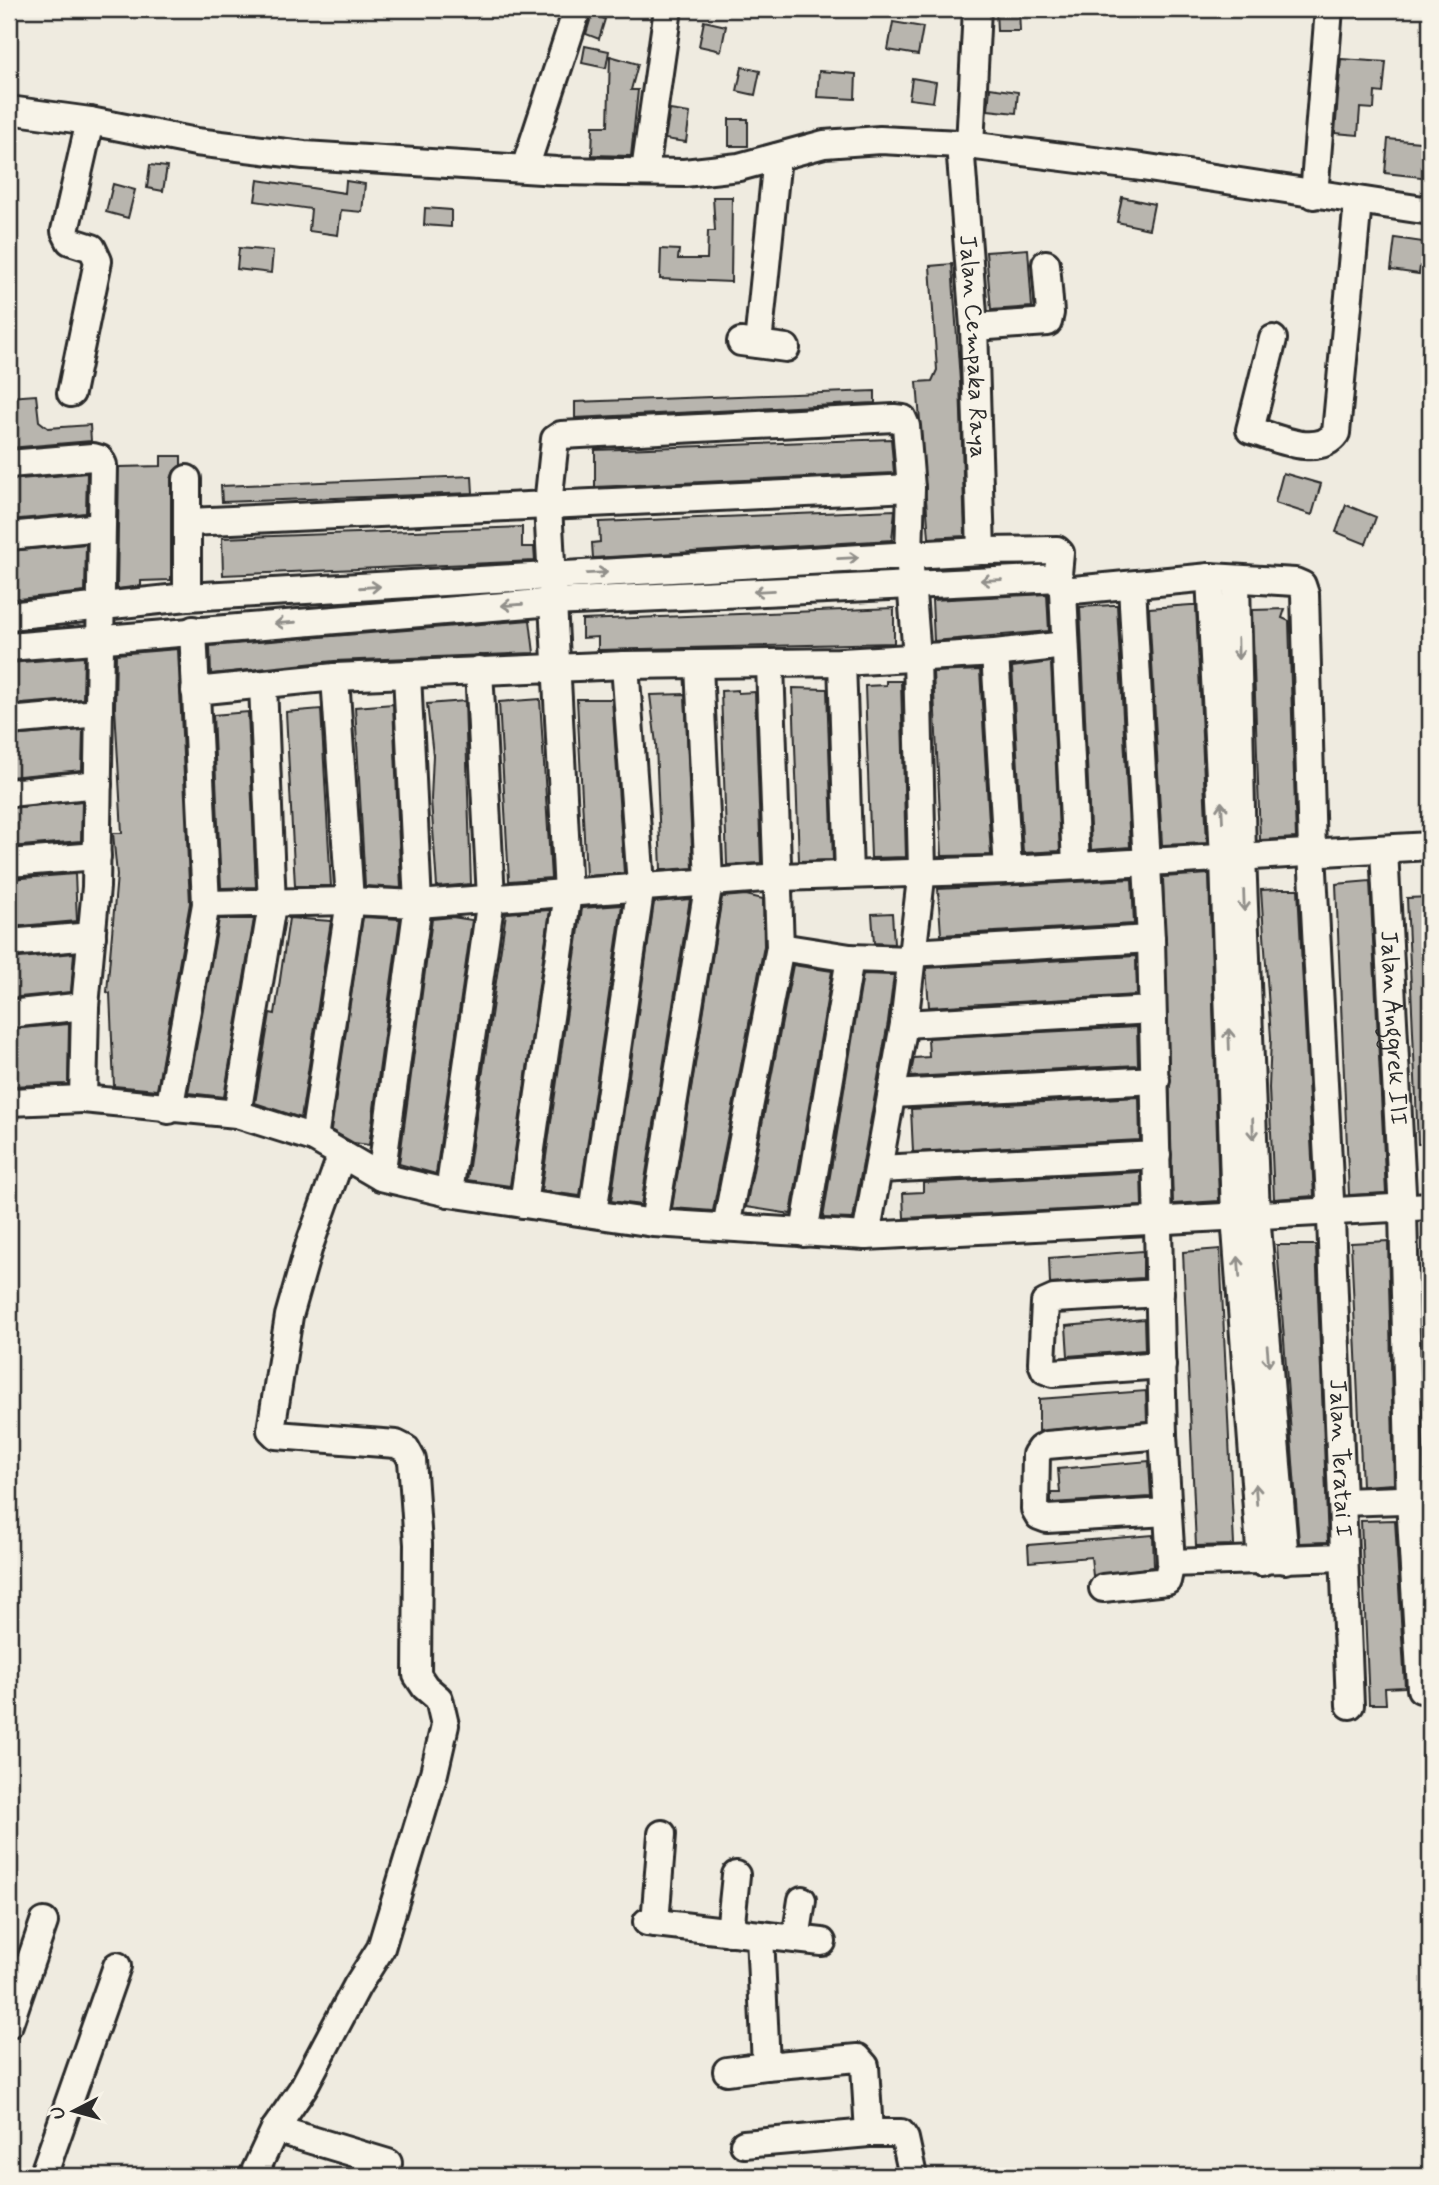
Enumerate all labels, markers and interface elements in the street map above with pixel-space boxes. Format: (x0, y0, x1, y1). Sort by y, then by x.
street label: Jalan Cempaka Raya (951, 234, 994, 459)
one-way arrow (837, 551, 859, 564)
one-way arrow (585, 566, 608, 579)
one-way arrow (980, 573, 1003, 587)
one-way arrow (358, 580, 380, 593)
one-way arrow (753, 584, 776, 597)
one-way arrow (501, 599, 524, 612)
one-way arrow (275, 617, 297, 630)
one-way arrow (1231, 638, 1244, 661)
one-way arrow (1215, 801, 1228, 824)
one-way arrow (1237, 890, 1250, 913)
street label: Jalan Anggrek III (1373, 930, 1414, 1126)
one-way arrow (1223, 1028, 1236, 1051)
one-way arrow (1247, 1117, 1260, 1140)
one-way arrow (1232, 1255, 1245, 1278)
one-way arrow (1262, 1344, 1275, 1366)
street label: Jalan Teratai I (1322, 1378, 1359, 1538)
one-way arrow (1249, 1483, 1262, 1505)
north arrow (38, 2076, 108, 2146)
text: U (46, 2105, 72, 2120)

